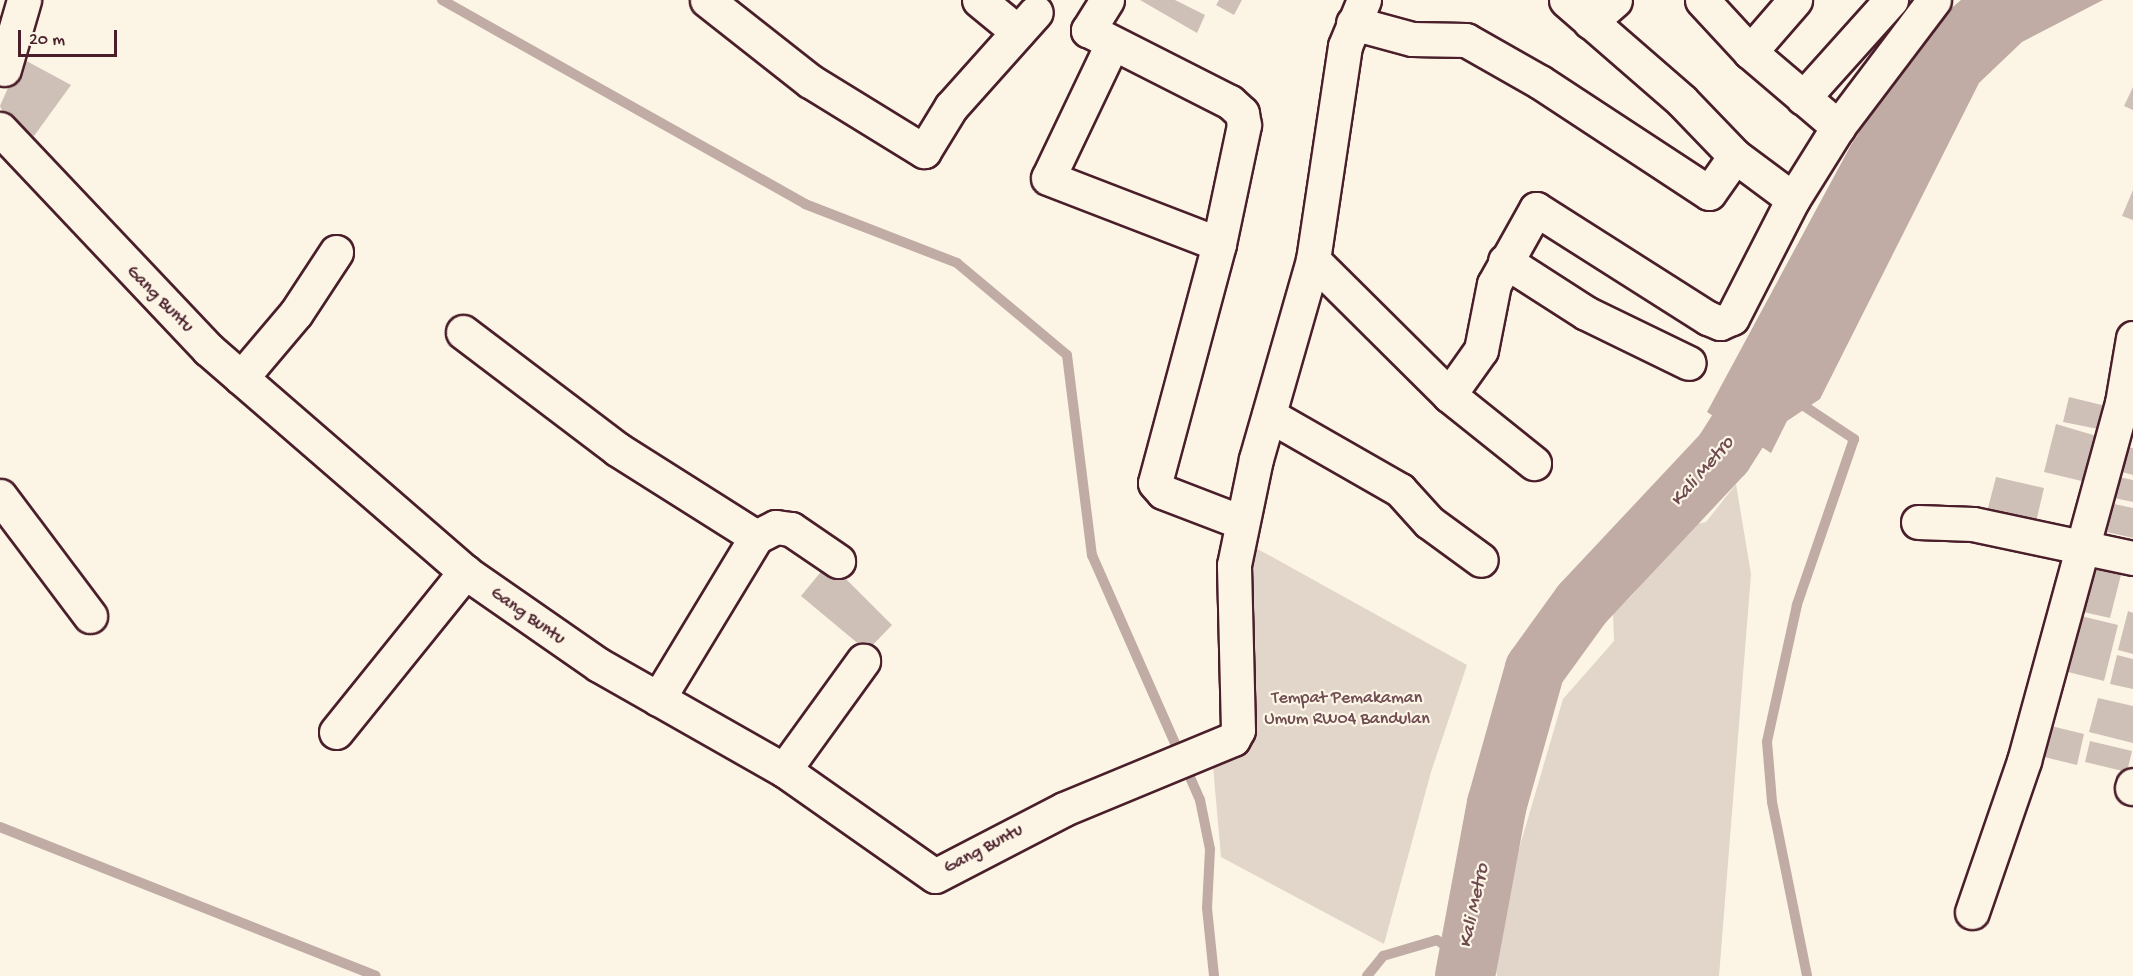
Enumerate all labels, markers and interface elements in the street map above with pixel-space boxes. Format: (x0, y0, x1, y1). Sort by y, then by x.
scale bar (21, 18, 120, 56)
text: 20 m (29, 30, 65, 51)
street label: Gang Buntu (121, 262, 197, 338)
water label: Kali Metro (1666, 432, 1740, 512)
street label: Gang Buntu (485, 583, 569, 651)
park label: Tempat Pemakaman Umum RW04 Bandulan (1264, 689, 1430, 732)
street label: Gang Buntu (941, 820, 1027, 880)
water label: Kali Metro (1454, 862, 1496, 950)

